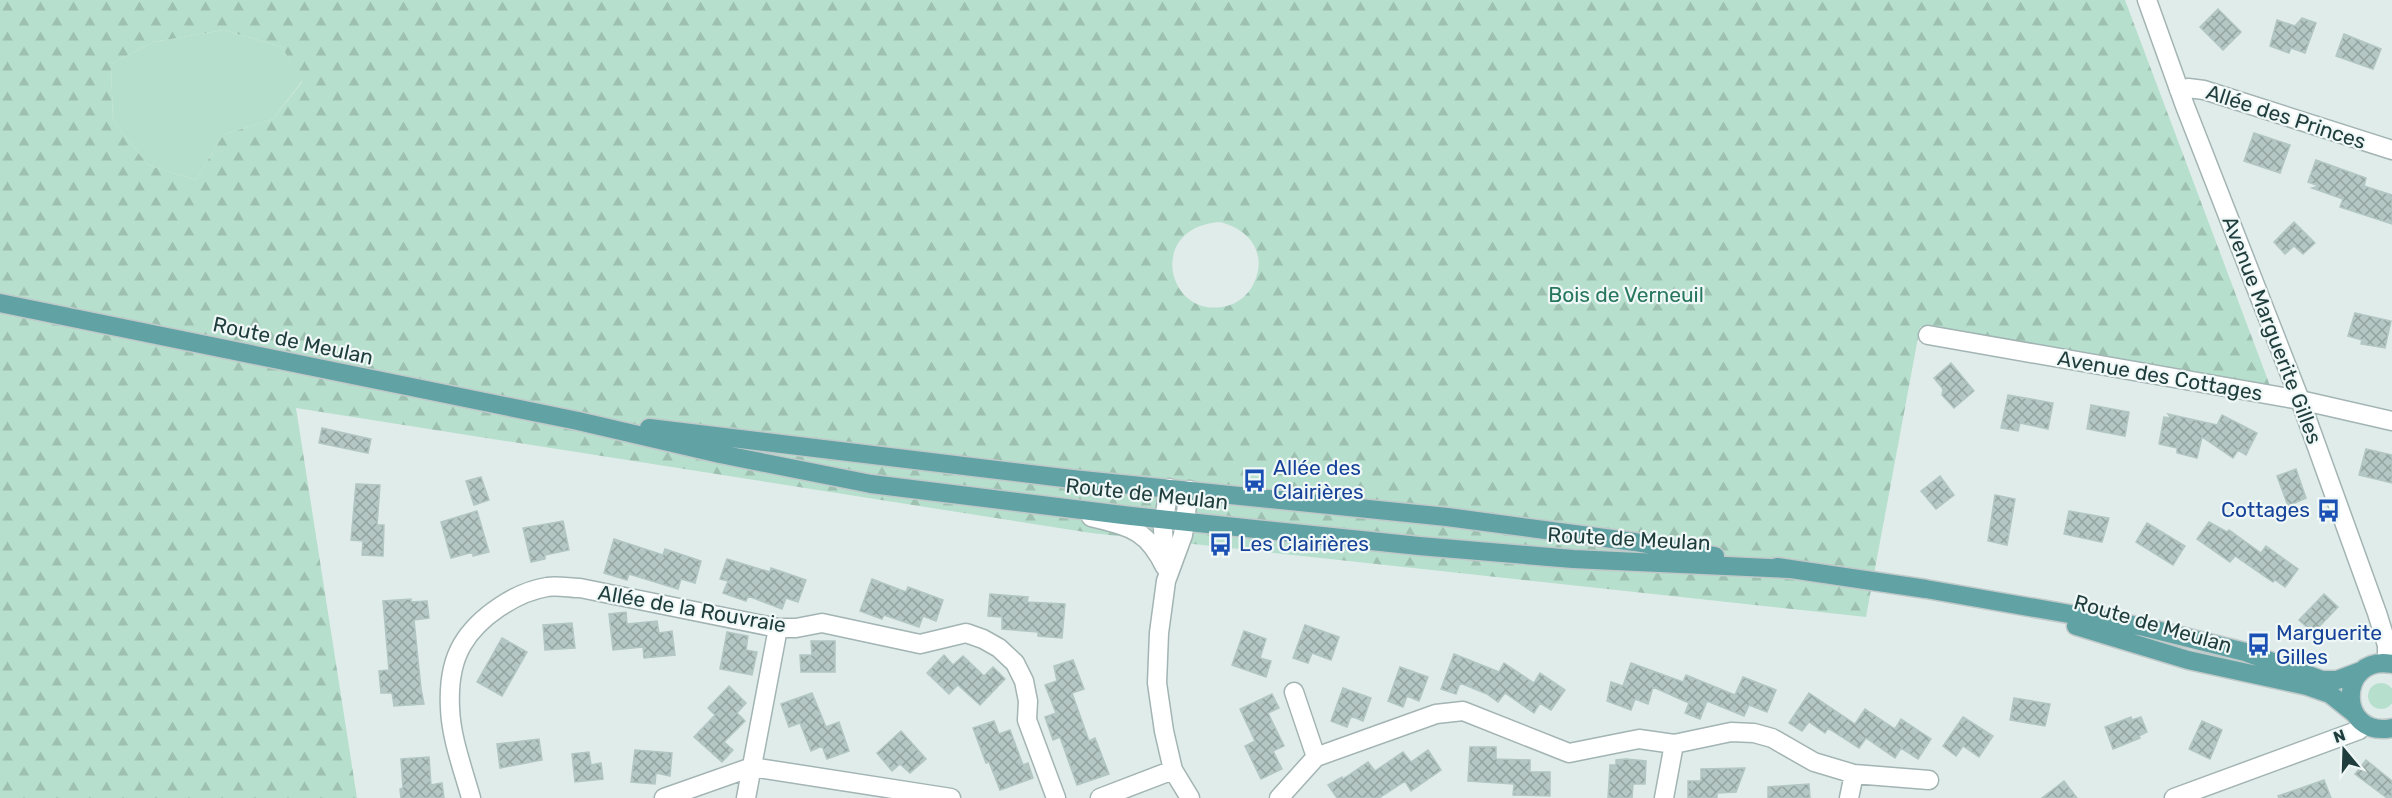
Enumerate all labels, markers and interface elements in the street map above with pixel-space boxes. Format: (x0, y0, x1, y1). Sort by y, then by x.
street label: Allée des Princes (2203, 79, 2369, 154)
street label: Avenue Marguerite Gilles (2217, 212, 2327, 447)
park label: Bois de Verneuil (1548, 282, 1704, 307)
street label: Route de Meulan (211, 311, 376, 370)
street label: Avenue des Cottages (2056, 345, 2265, 406)
place label: Allée des Clairières (1273, 455, 1364, 504)
bus stop icon: Allée des Clairières (1242, 467, 1268, 493)
street label: Route de Meulan (1065, 473, 1230, 514)
place label: Cottages (2221, 497, 2310, 522)
bus stop icon: Cottages (2315, 497, 2341, 523)
street label: Route de Meulan (1547, 522, 1711, 555)
bus stop icon: Les Clairières (1208, 531, 1234, 557)
place label: Les Clairières (1239, 531, 1369, 556)
street label: Allée de la Rouvraie (596, 580, 788, 637)
street label: Route de Meulan (2071, 589, 2235, 658)
place label: Marguerite Gilles (2276, 620, 2382, 669)
bus stop icon: Marguerite Gilles (2245, 632, 2271, 658)
north arrow (2314, 720, 2374, 780)
text: N (2331, 725, 2348, 747)

